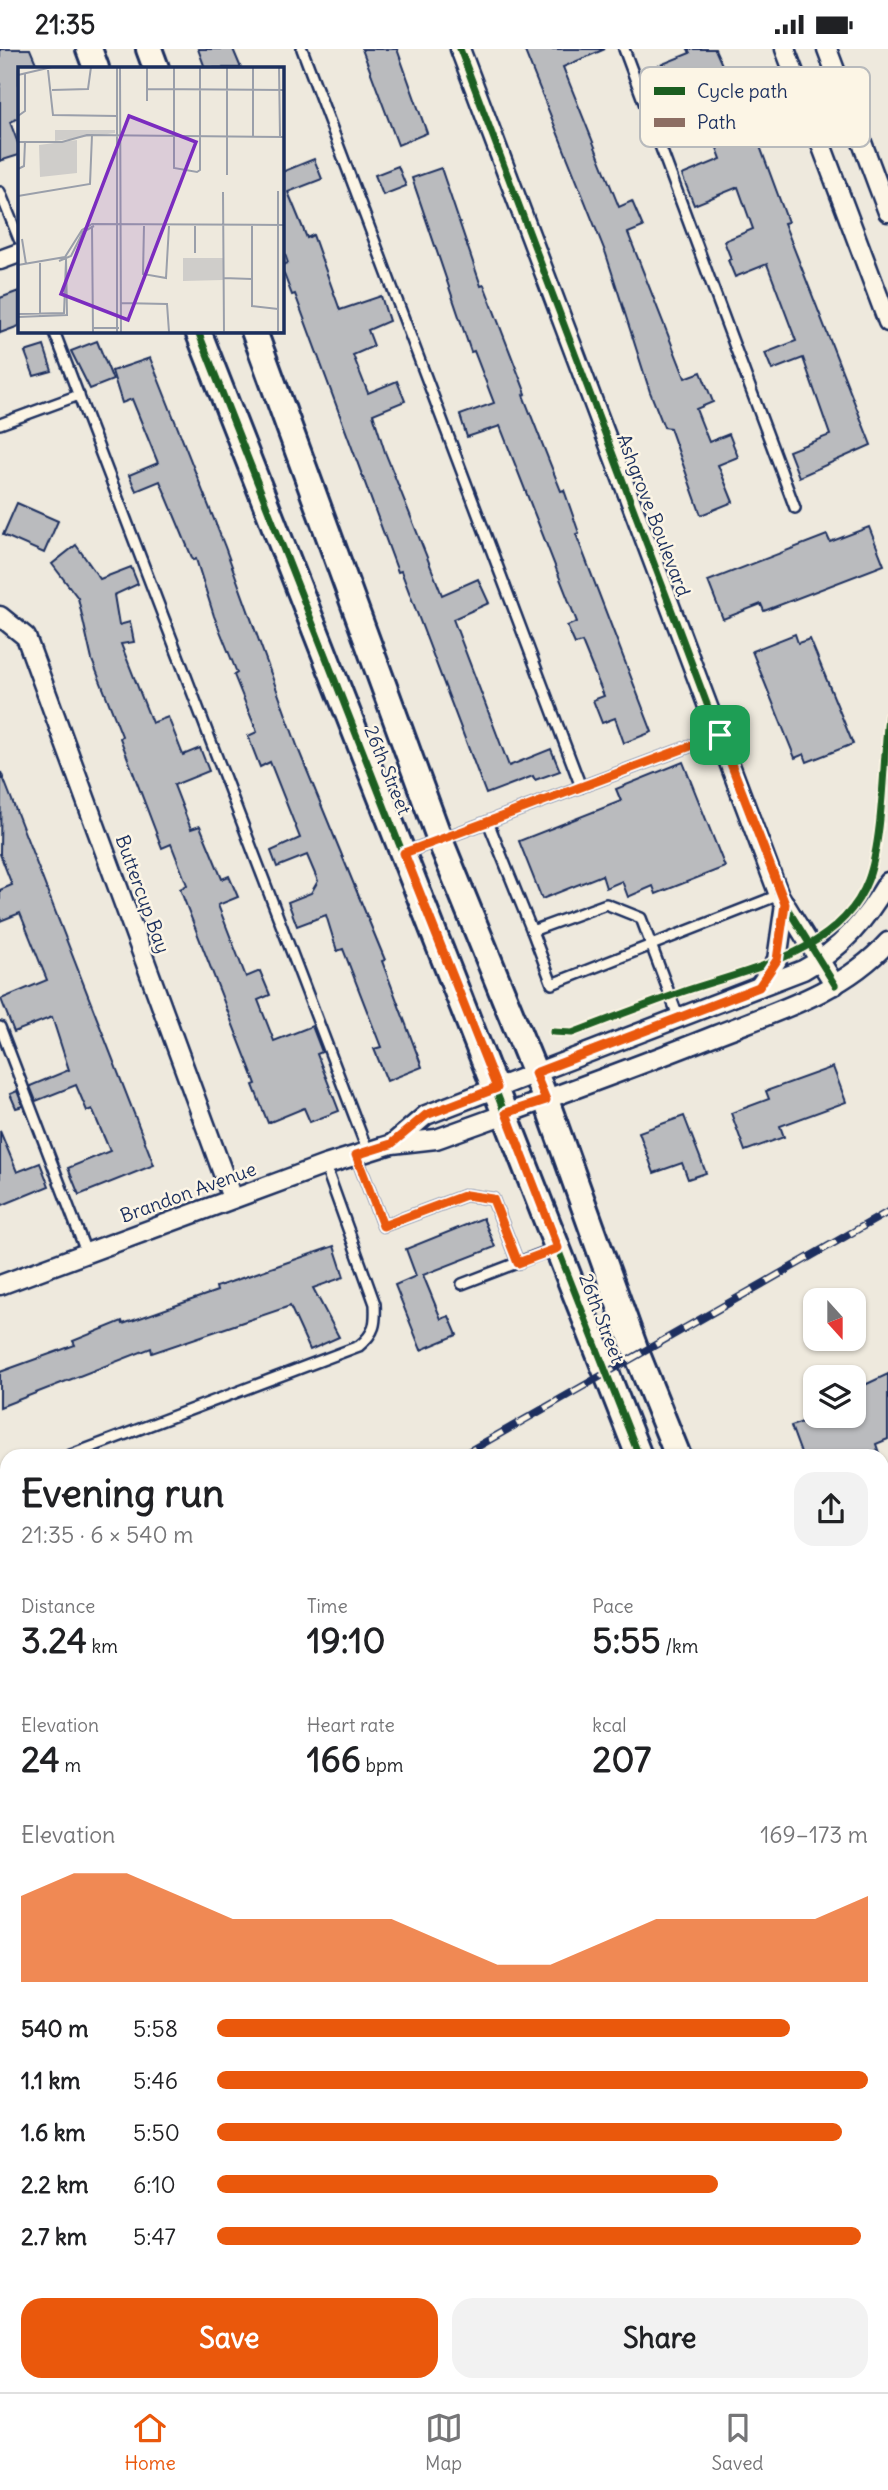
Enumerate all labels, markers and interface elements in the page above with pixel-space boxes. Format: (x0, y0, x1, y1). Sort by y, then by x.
text: 21:35 (35, 8, 95, 41)
inset map (18, 67, 284, 333)
legend (640, 67, 870, 147)
text: Cycle path (697, 79, 788, 103)
text: Path (697, 110, 736, 134)
street label: Ashgrove Boulevard (612, 430, 696, 600)
pin (690, 705, 750, 765)
icon: arrive (701, 716, 739, 754)
street label: 26th Street (359, 722, 417, 818)
street label: Buttercup Bay (111, 832, 175, 956)
street label: Brandon Avenue (117, 1156, 259, 1228)
street label: 26th Street (574, 1270, 630, 1366)
north arrow (803, 1288, 866, 1351)
map controls (803, 1288, 866, 1428)
button: layers (803, 1365, 866, 1428)
text: Evening run (21, 1470, 224, 1517)
button: share (794, 1472, 868, 1546)
text: 21:35 · 6 × 540 m (21, 1520, 193, 1549)
text: Distance (21, 1594, 95, 1618)
text: Time (307, 1594, 348, 1618)
text: Pace (592, 1594, 634, 1618)
text: 3.24 (21, 1618, 87, 1662)
text: 19:10 (307, 1618, 386, 1662)
text: 5:55 (592, 1618, 661, 1662)
text: km (87, 1634, 118, 1658)
text: /km (661, 1634, 698, 1658)
text: Elevation (21, 1713, 99, 1737)
text: Heart rate (307, 1713, 395, 1737)
text: kcal (592, 1713, 627, 1737)
text: 24 (21, 1737, 60, 1781)
text: 166 (307, 1737, 361, 1781)
text: 207 (592, 1737, 651, 1781)
text: m (60, 1753, 81, 1777)
text: bpm (361, 1753, 403, 1777)
text: Elevation (21, 1820, 115, 1849)
text: 169–173 m (760, 1820, 868, 1849)
text: 540 m (21, 2014, 88, 2043)
text: 5:58 (133, 2014, 178, 2043)
text: 1.1 km (21, 2066, 80, 2095)
text: 5:46 (133, 2066, 178, 2095)
text: 1.6 km (21, 2118, 86, 2147)
text: 5:50 (133, 2118, 180, 2147)
text: 2.2 km (21, 2170, 88, 2199)
text: 6:10 (133, 2170, 176, 2199)
text: 2.7 km (21, 2222, 87, 2251)
text: 5:47 (133, 2222, 176, 2251)
button: Save (21, 2298, 438, 2378)
button: Share (452, 2298, 868, 2378)
tab: Home (124, 2409, 176, 2475)
tab: Map (425, 2409, 463, 2475)
tab: Saved (712, 2409, 764, 2475)

